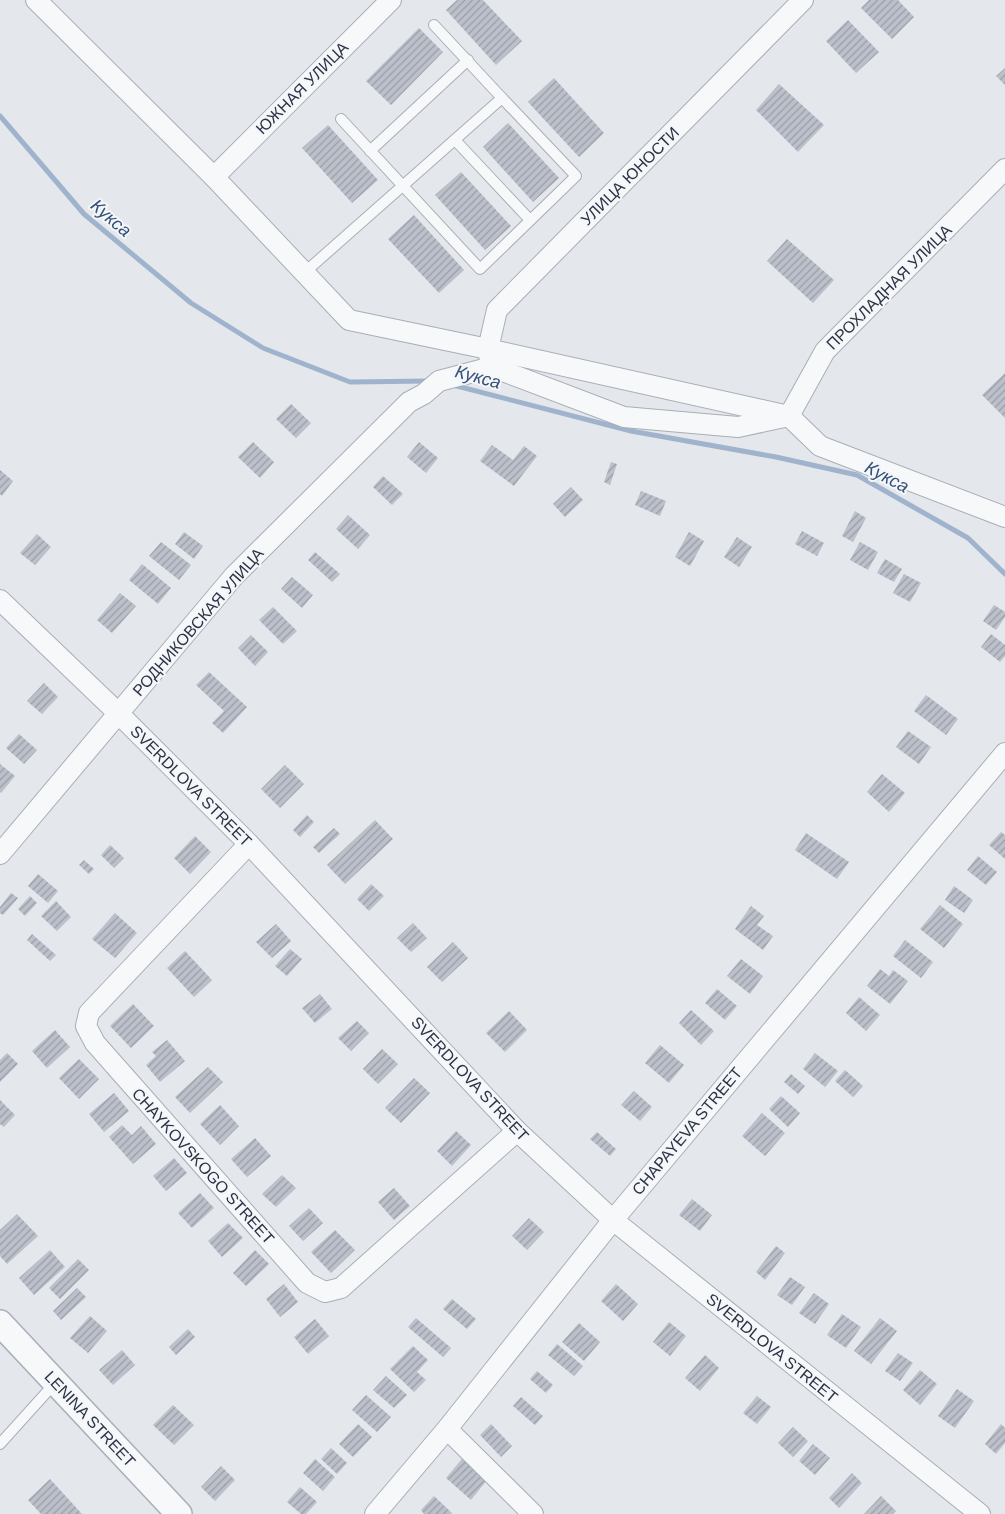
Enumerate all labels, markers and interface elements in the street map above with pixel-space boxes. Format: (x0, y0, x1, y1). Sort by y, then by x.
street label: ЮЖНАЯ УЛИЦА (253, 38, 352, 137)
street label: УЛИЦА ЮНОСТИ (578, 124, 682, 228)
water label: Кукса (87, 195, 135, 241)
street label: ПРОХЛАДНАЯ УЛИЦА (823, 221, 955, 353)
water label: Кукса (453, 361, 503, 393)
water label: Кукса (862, 457, 912, 497)
street label: РОДНИКОВСКАЯ УЛИЦА (129, 545, 267, 699)
street label: SVERDLOVA STREET (127, 722, 255, 850)
street label: SVERDLOVA STREET (408, 1013, 532, 1145)
street label: CHAPAYEVA STREET (629, 1064, 745, 1198)
street label: CHAYKOVSKOGO STREET (129, 1085, 277, 1247)
street label: SVERDLOVA STREET (703, 1290, 841, 1406)
street label: LENINA STREET (41, 1368, 139, 1470)

